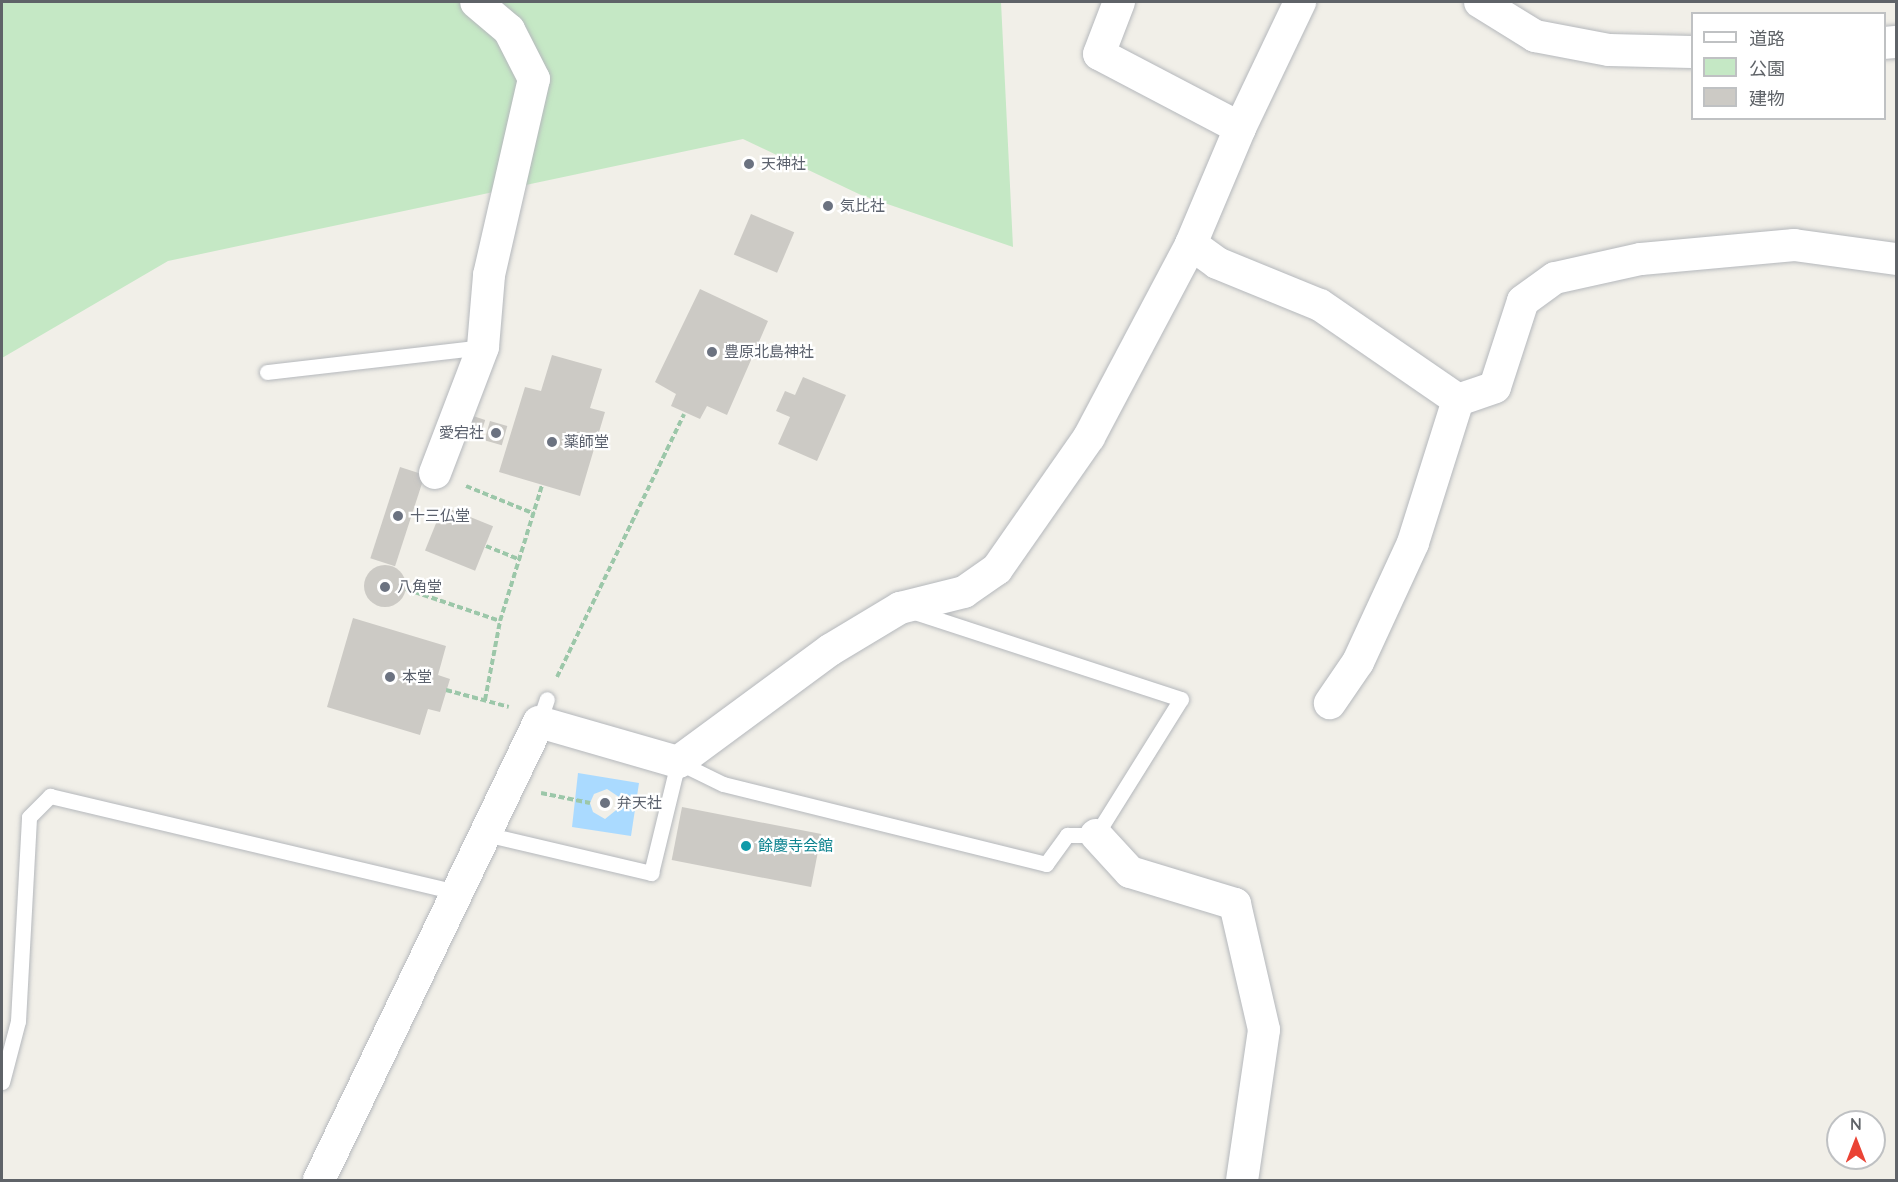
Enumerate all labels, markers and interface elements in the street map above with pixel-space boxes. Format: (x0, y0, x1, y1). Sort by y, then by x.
legend (1691, 12, 1886, 120)
text: 道路 (1749, 27, 1785, 50)
text: 公園 (1749, 57, 1785, 80)
text: 建物 (1749, 87, 1785, 110)
place label: 天神社 (761, 155, 806, 173)
marker: 天神社 (742, 157, 756, 171)
place label: 気比社 (840, 197, 885, 215)
marker: 気比社 (821, 199, 835, 213)
place label: 豊原北島神社 (724, 343, 814, 361)
marker: 豊原北島神社 (705, 345, 719, 359)
place label: 愛宕社 (439, 424, 484, 442)
marker: 愛宕社 (489, 426, 503, 440)
place label: 薬師堂 (564, 433, 609, 451)
marker: 薬師堂 (545, 435, 559, 449)
place label: 十三仏堂 (410, 507, 470, 525)
marker: 十三仏堂 (391, 509, 405, 523)
place label: 八角堂 (397, 578, 442, 596)
marker: 八角堂 (378, 580, 392, 594)
place label: 本堂 (402, 668, 432, 686)
marker: 本堂 (383, 670, 397, 684)
place label: 弁天社 (617, 794, 662, 812)
marker: 弁天社 (598, 796, 612, 810)
place label: 餘慶寺会館 (758, 837, 833, 855)
marker: 餘慶寺会館 (739, 839, 753, 853)
north arrow (1826, 1110, 1886, 1170)
text: N (1850, 1114, 1862, 1134)

